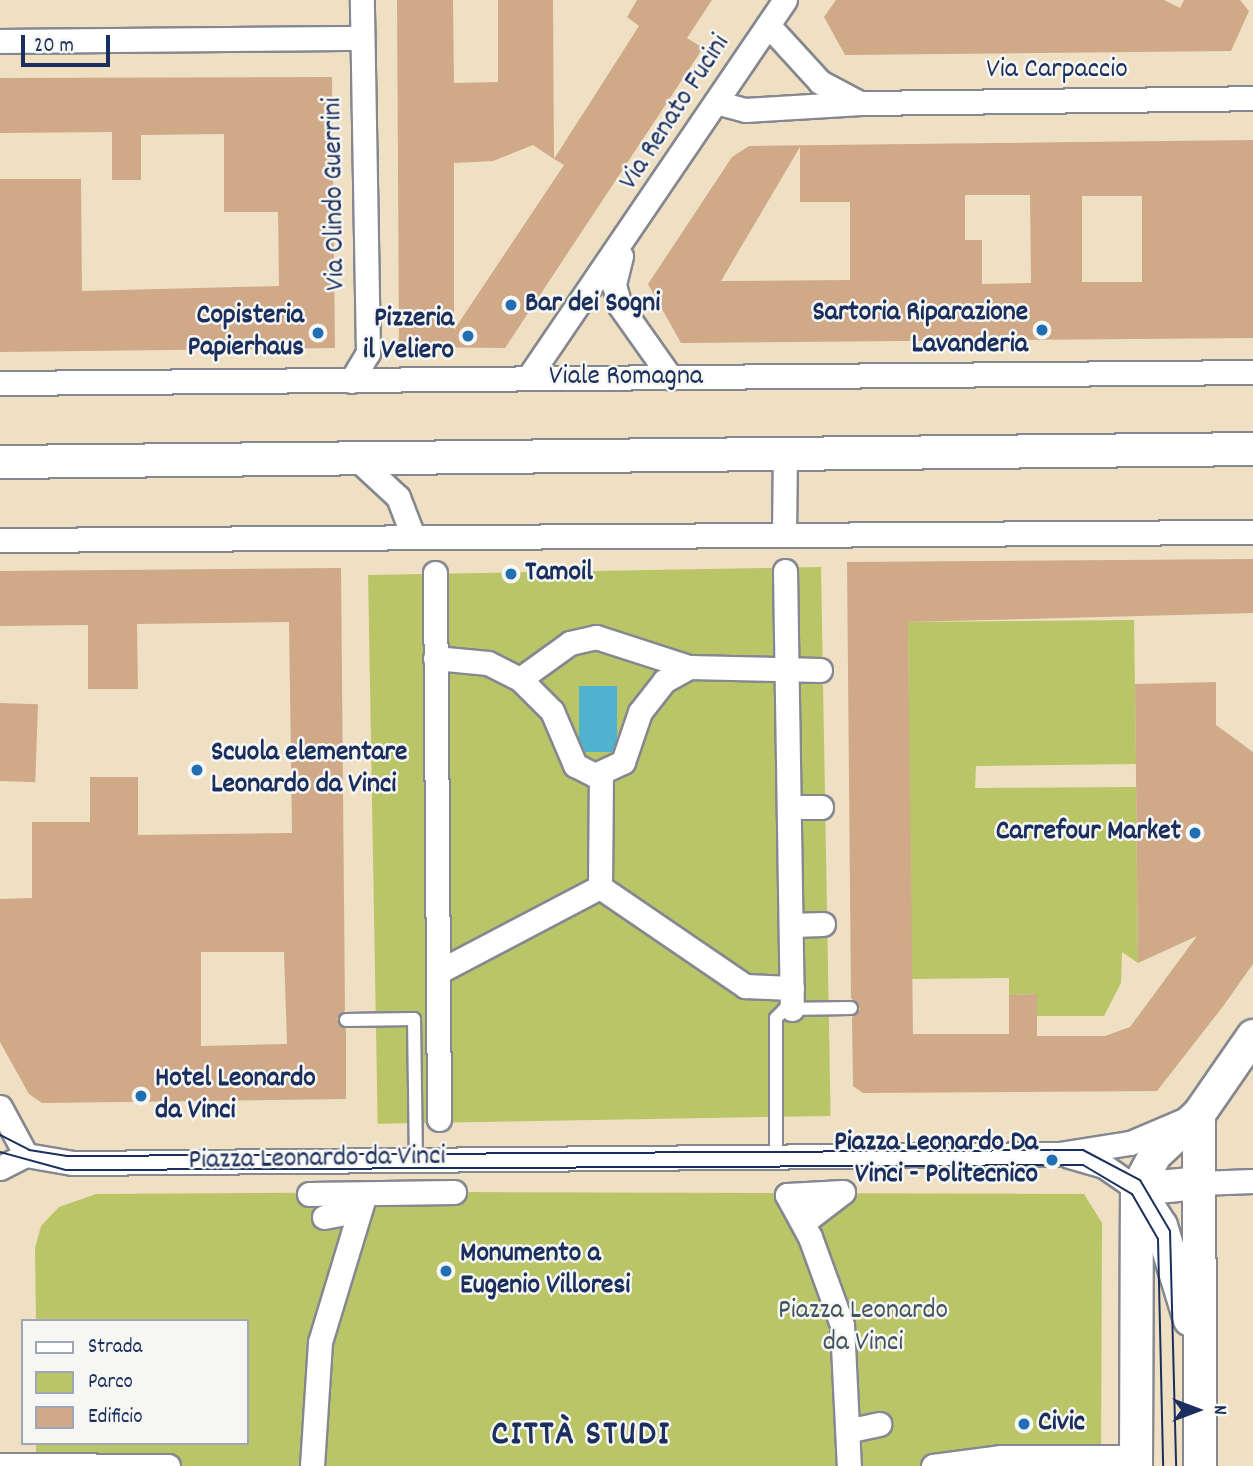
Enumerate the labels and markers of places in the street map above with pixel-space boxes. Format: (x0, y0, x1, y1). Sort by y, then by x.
place label: Bar dei Sogni (525, 288, 660, 322)
marker: Bar dei Sogni (503, 297, 519, 313)
place label: Sartoria Riparazione Lavanderia (812, 297, 1028, 363)
place label: Copisteria Papierhaus (188, 300, 304, 366)
place label: Pizzeria il Veliero (363, 303, 454, 369)
marker: Sartoria Riparazione Lavanderia (1034, 322, 1050, 338)
marker: Copisteria Papierhaus (310, 325, 326, 341)
marker: Pizzeria il Veliero (460, 328, 476, 344)
place label: Tamoil (525, 557, 593, 591)
marker: Tamoil (503, 566, 519, 582)
place label: Scuola elementare Leonardo da Vinci (211, 737, 407, 803)
marker: Scuola elementare Leonardo da Vinci (189, 762, 205, 778)
place label: Carrefour Market (996, 816, 1181, 850)
marker: Carrefour Market (1187, 825, 1203, 841)
place label: Hotel Leonardo da Vinci (155, 1063, 316, 1129)
marker: Hotel Leonardo da Vinci (133, 1088, 149, 1104)
place label: Piazza Leonardo Da Vinci - Politecnico (834, 1127, 1038, 1193)
marker: Piazza Leonardo Da Vinci - Politecnico (1044, 1152, 1060, 1168)
place label: Monumento a Eugenio Villoresi (460, 1238, 630, 1304)
marker: Monumento a Eugenio Villoresi (438, 1263, 454, 1279)
place label: Civic (1038, 1407, 1085, 1441)
marker: Civic (1016, 1416, 1032, 1432)

